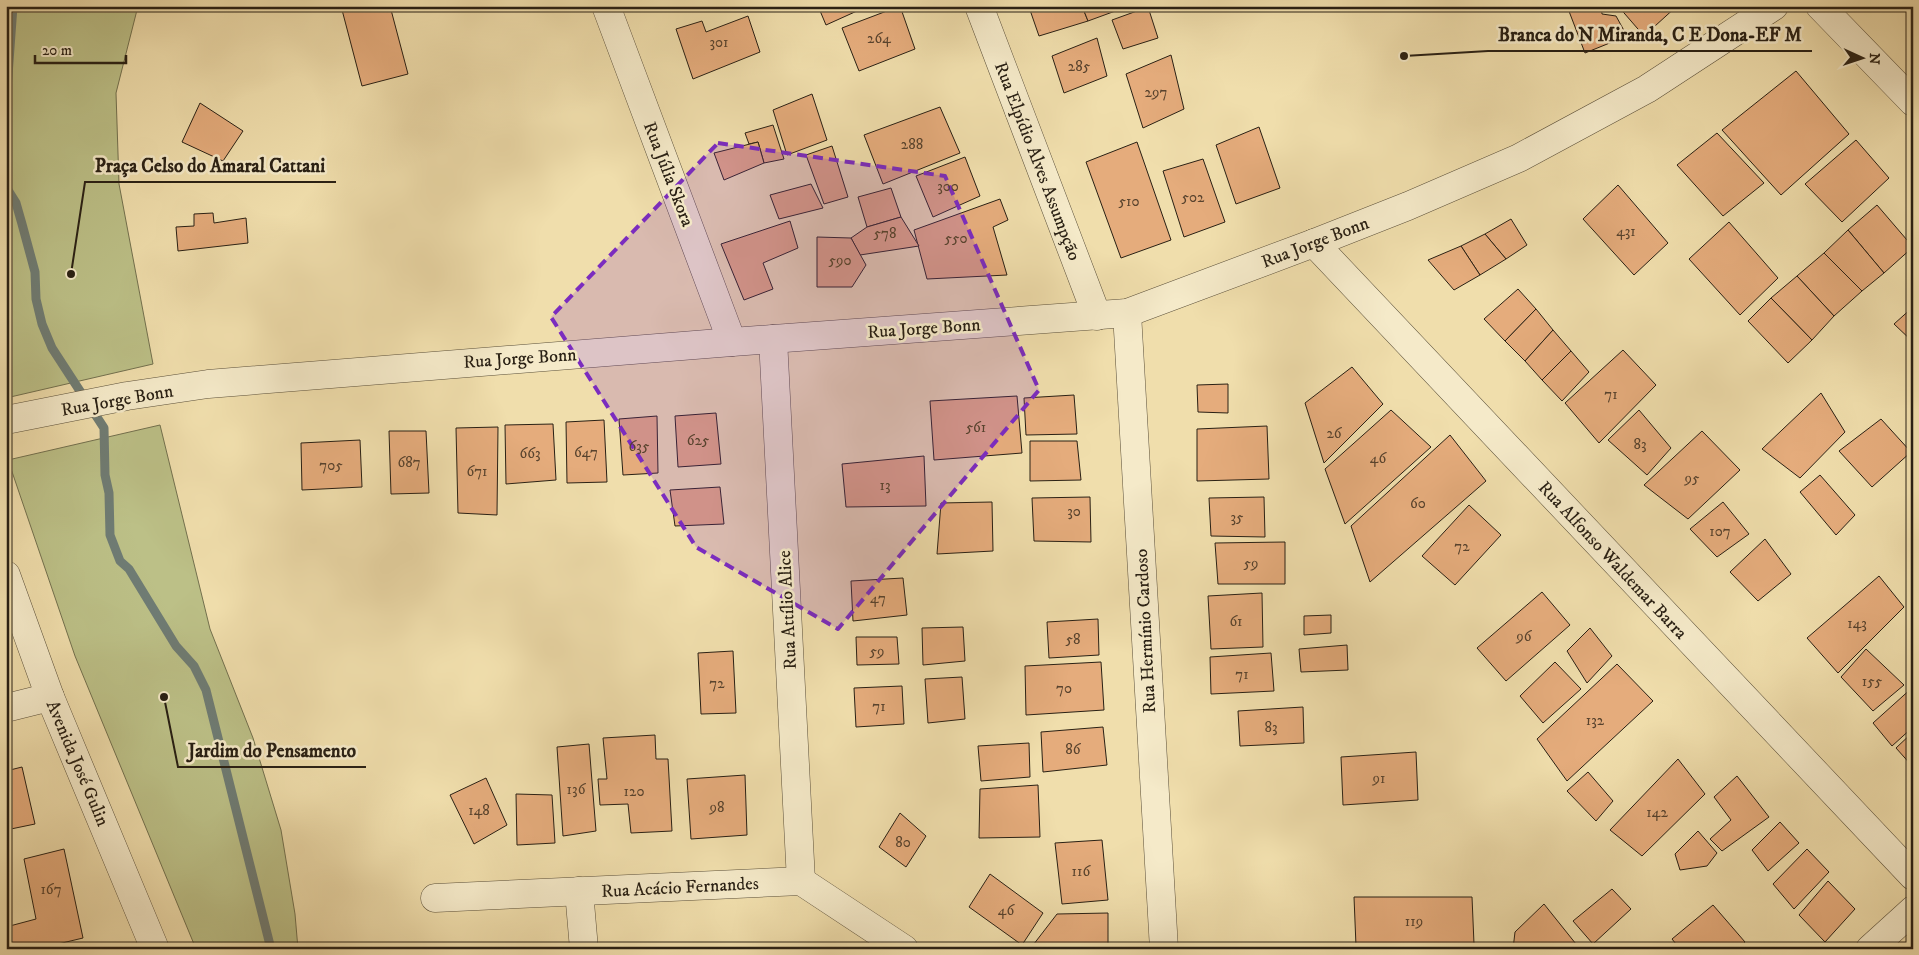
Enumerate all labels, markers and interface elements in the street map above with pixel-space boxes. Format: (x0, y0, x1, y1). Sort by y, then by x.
callout: Branca do N Miranda, C E Dona-EF M (1488, 17, 1812, 51)
text: Branca do N Miranda, C E Dona-EF M (1498, 24, 1802, 47)
house number: 264 (867, 29, 891, 48)
scale bar (35, 32, 126, 64)
north arrow (1836, 32, 1886, 82)
house number: 301 (709, 33, 729, 52)
text: 20 m (42, 41, 72, 60)
text: N (1865, 52, 1883, 65)
house number: 285 (1068, 57, 1091, 76)
street label: Rua Elpídio Alves Assumpção (989, 59, 1085, 264)
house number: 297 (1145, 83, 1167, 102)
street label: Rua Júlia Skora (638, 119, 698, 230)
house number: 288 (901, 135, 923, 154)
callout: Praça Celso do Amaral Cattani (85, 148, 336, 182)
text: Praça Celso do Amaral Cattani (95, 155, 325, 178)
house number: 300 (937, 177, 959, 196)
house number: 502 (1182, 188, 1205, 207)
house number: 510 (1119, 192, 1139, 211)
street label: Rua Jorge Bonn (1258, 212, 1373, 274)
house number: 431 (1616, 222, 1636, 241)
house number: 578 (874, 224, 896, 243)
house number: 550 (945, 229, 967, 248)
house number: 590 (828, 251, 852, 270)
street label: Rua Jorge Bonn (867, 314, 982, 344)
street label: Rua Jorge Bonn (463, 344, 578, 374)
street label: Rua Jorge Bonn (59, 380, 176, 422)
house number: 71 (1604, 385, 1618, 404)
house number: 561 (966, 418, 986, 437)
house number: 26 (1326, 424, 1343, 443)
house number: 625 (687, 431, 710, 450)
house number: 83 (1633, 435, 1647, 454)
house number: 635 (629, 437, 650, 456)
house number: 647 (574, 443, 598, 462)
house number: 663 (519, 444, 541, 463)
house number: 46 (1370, 449, 1387, 468)
house number: 687 (397, 453, 421, 472)
house number: 705 (319, 456, 343, 475)
house number: 671 (466, 462, 488, 481)
house number: 95 (1684, 469, 1700, 488)
house number: 13 (879, 476, 891, 495)
street label: Rua Alfonso Waldemar Barra (1533, 477, 1692, 645)
house number: 60 (1410, 494, 1426, 513)
house number: 30 (1067, 502, 1081, 521)
house number: 35 (1230, 508, 1244, 527)
house number: 107 (1709, 522, 1731, 541)
house number: 72 (1454, 537, 1470, 556)
street label: Rua Hermínio Cardoso (1131, 548, 1161, 714)
street label: Rua Attílio Alice (774, 550, 802, 670)
house number: 59 (1244, 554, 1258, 573)
house number: 47 (870, 589, 886, 608)
house number: 61 (1229, 612, 1243, 631)
house number: 143 (1847, 614, 1867, 633)
house number: 96 (1515, 627, 1533, 646)
house number: 58 (1066, 630, 1080, 649)
house number: 59 (870, 642, 884, 661)
house number: 71 (1235, 665, 1249, 684)
house number: 155 (1862, 672, 1883, 691)
house number: 72 (709, 674, 725, 693)
house number: 70 (1056, 679, 1072, 698)
street label: Avenida José Gulin (41, 697, 114, 830)
house number: 71 (872, 697, 886, 716)
house number: 132 (1586, 711, 1605, 730)
house number: 83 (1264, 718, 1278, 737)
callout: Jardim do Pensamento (178, 733, 366, 767)
text: Jardim do Pensamento (186, 740, 356, 763)
house number: 86 (1065, 740, 1082, 759)
house number: 91 (1372, 769, 1385, 788)
house number: 136 (567, 780, 587, 799)
house number: 120 (624, 782, 644, 801)
house number: 98 (709, 798, 725, 817)
house number: 148 (468, 801, 490, 820)
house number: 142 (1646, 803, 1668, 822)
house number: 80 (895, 833, 911, 852)
house number: 116 (1072, 862, 1092, 881)
street label: Rua Acácio Fernandes (601, 873, 759, 903)
house number: 167 (40, 880, 62, 899)
house number: 46 (998, 901, 1015, 920)
house number: 119 (1405, 912, 1423, 931)

